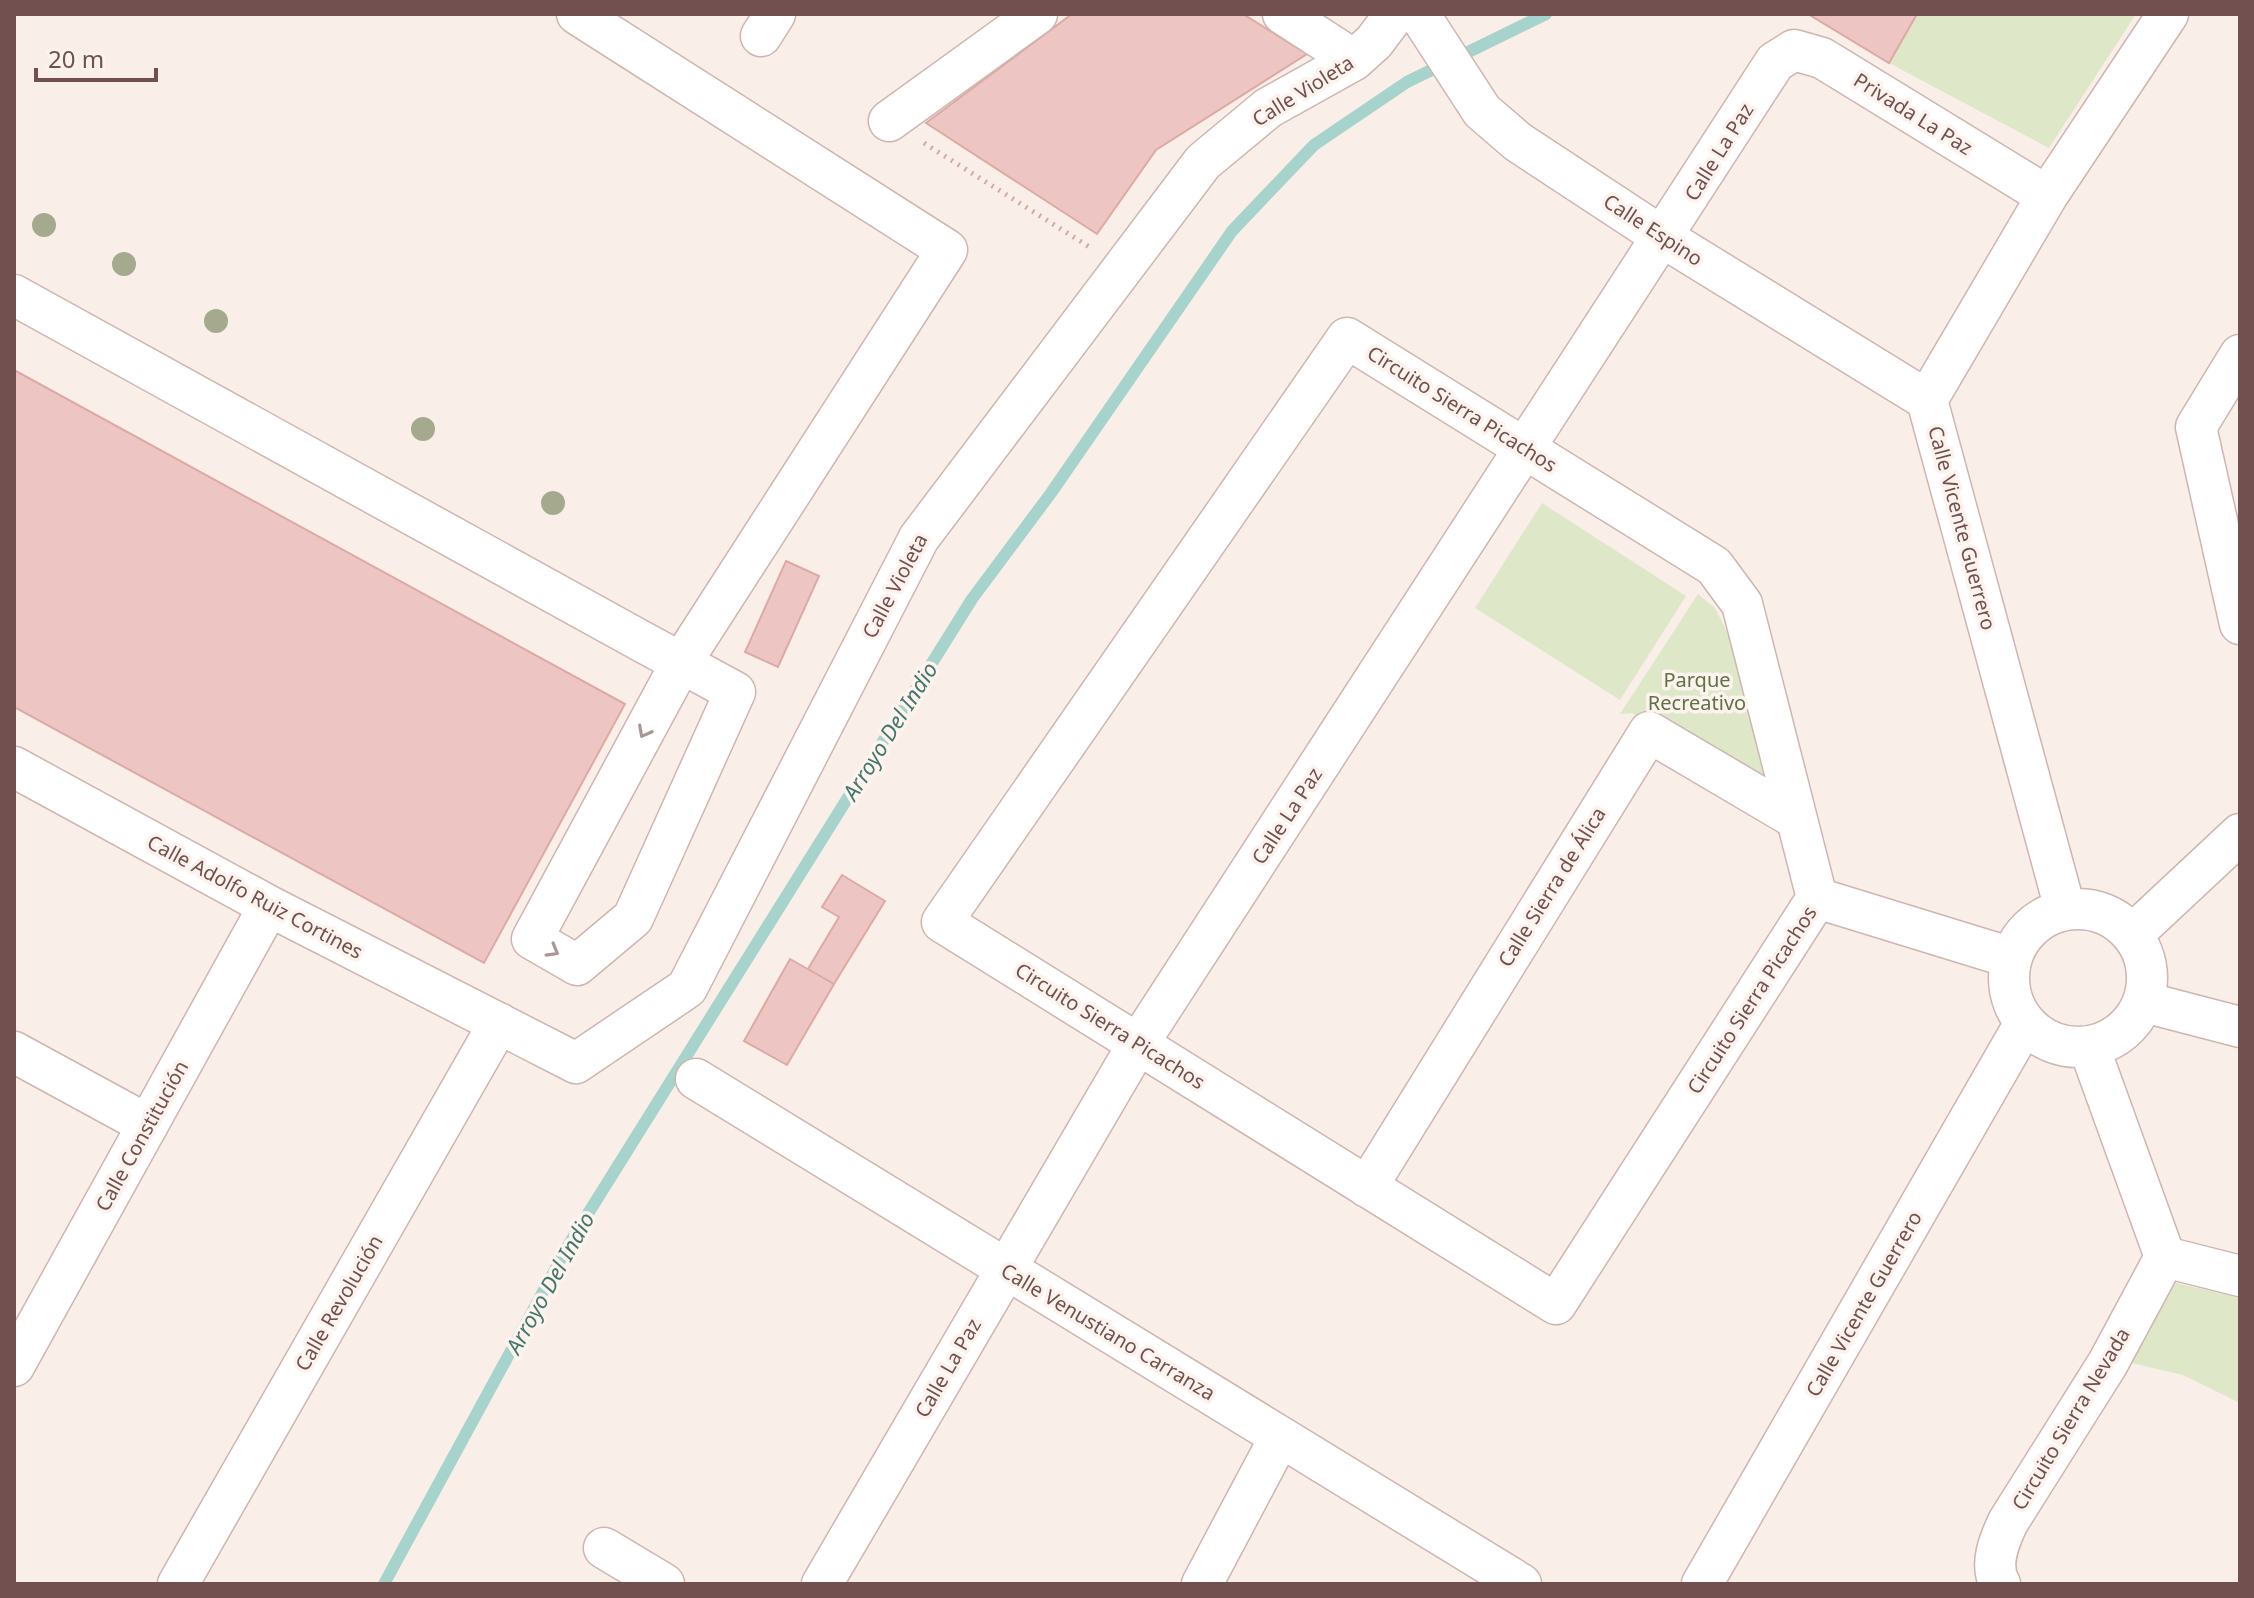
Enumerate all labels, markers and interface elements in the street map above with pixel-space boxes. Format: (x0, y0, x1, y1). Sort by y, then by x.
scale bar (36, 32, 156, 82)
text: 20 m (48, 42, 104, 75)
street label: Calle Violeta (1247, 49, 1359, 132)
street label: Privada La Paz (1849, 66, 1978, 161)
street label: Calle La Paz (1678, 98, 1759, 206)
street label: Calle Espino (1598, 187, 1708, 272)
street label: Circuito Sierra Picachos (1362, 339, 1562, 478)
street label: Calle Vicente Guerrero (1922, 423, 2003, 633)
street label: Calle Violeta (856, 529, 933, 643)
water label: Arroyo Del Indio (834, 656, 944, 807)
park label: Parque Recreativo (1648, 666, 1746, 716)
one-way arrow (639, 723, 654, 738)
street label: Calle La Paz (1245, 762, 1328, 869)
street label: Calle Sierra de Álica (1492, 802, 1612, 972)
street label: Calle Adolfo Ruiz Cortines (143, 828, 368, 965)
street label: Circuito Sierra Picachos (1681, 901, 1823, 1099)
one-way arrow (544, 941, 559, 957)
street label: Circuito Sierra Picachos (1010, 956, 1210, 1095)
street label: Calle Constitución (89, 1056, 194, 1216)
water label: Arroyo Del Indio (497, 1206, 600, 1360)
street label: Calle Vicente Guerrero (1799, 1206, 1928, 1402)
street label: Calle Revolución (289, 1230, 389, 1376)
street label: Calle Venustiano Carranza (996, 1257, 1220, 1406)
street label: Calle La Paz (908, 1313, 987, 1422)
street label: Circuito Sierra Nevada (2005, 1323, 2136, 1515)

